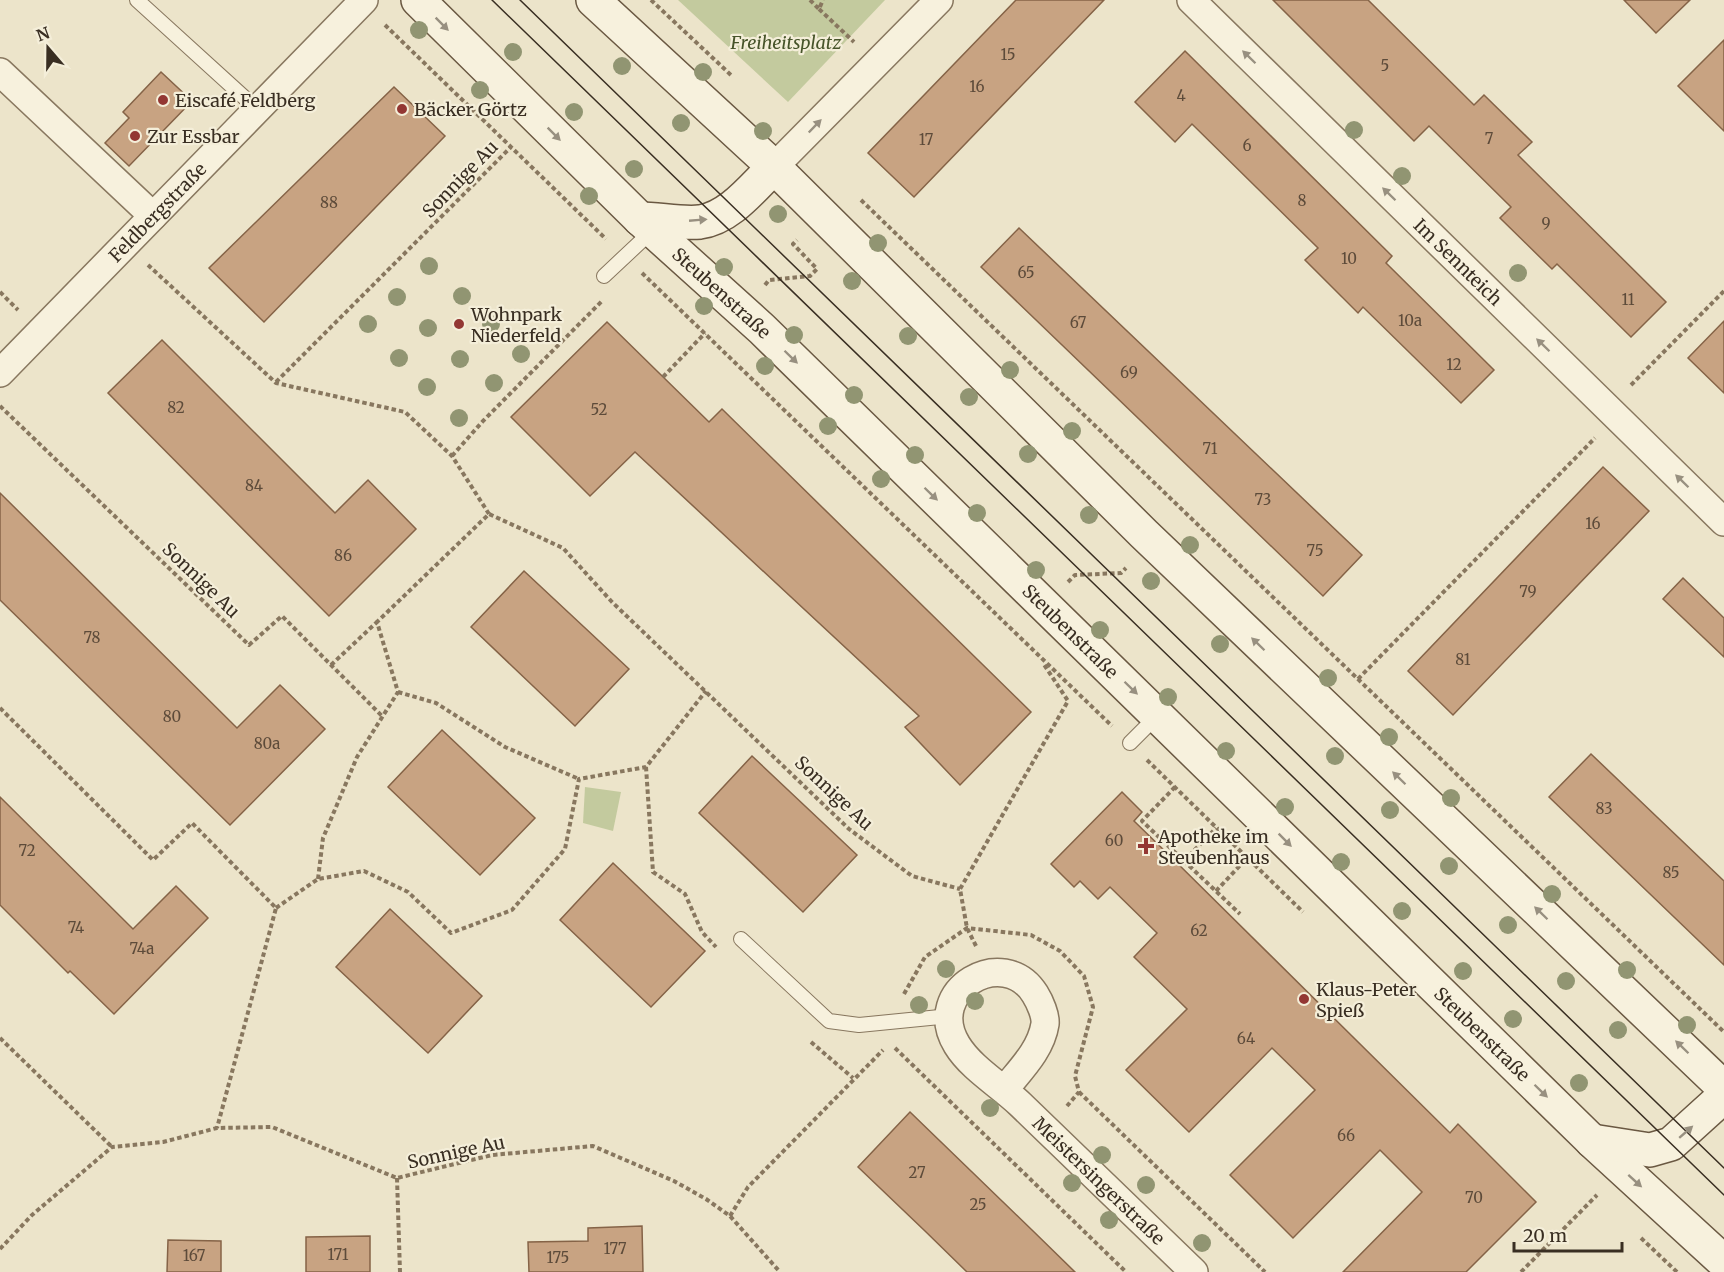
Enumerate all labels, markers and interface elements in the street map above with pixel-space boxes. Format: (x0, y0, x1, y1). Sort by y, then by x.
one-way arrow (435, 17, 449, 31)
north arrow (18, 18, 78, 78)
text: N (34, 22, 53, 45)
park label: Freiheitsplatz (730, 31, 842, 54)
house number: 15 (1000, 45, 1016, 64)
one-way arrow (1243, 51, 1257, 65)
house number: 5 (1381, 56, 1389, 75)
house number: 16 (969, 77, 985, 96)
house number: 4 (1176, 86, 1186, 105)
place label: Eiscafé Feldberg (175, 89, 315, 112)
marker: Eiscafé Feldberg (156, 93, 170, 107)
place label: Bäcker Görtz (414, 98, 527, 121)
marker: Bäcker Görtz (395, 102, 409, 116)
one-way arrow (808, 118, 822, 133)
place label: Zur Essbar (147, 125, 240, 148)
one-way arrow (546, 127, 561, 141)
marker: Zur Essbar (128, 129, 142, 143)
house number: 7 (1485, 129, 1494, 148)
house number: 17 (919, 130, 934, 149)
street label: Sonnige Au (417, 135, 503, 223)
house number: 6 (1242, 136, 1252, 155)
street label: Feldbergstraße (103, 157, 211, 267)
one-way arrow (1382, 187, 1396, 201)
house number: 8 (1298, 191, 1307, 210)
house number: 88 (320, 193, 338, 212)
street label: Im Sennteich (1409, 213, 1507, 310)
house number: 9 (1541, 214, 1551, 233)
one-way arrow (689, 215, 708, 225)
street label: Steubenstraße (668, 242, 776, 343)
house number: 10 (1341, 249, 1357, 268)
house number: 65 (1017, 263, 1035, 282)
house number: 11 (1621, 290, 1635, 309)
place label: Wohnpark Niederfeld (470, 303, 562, 347)
house number: 10a (1398, 311, 1422, 330)
house number: 67 (1070, 313, 1087, 332)
marker: Wohnpark Niederfeld (452, 317, 466, 331)
one-way arrow (1535, 338, 1550, 352)
one-way arrow (784, 350, 798, 364)
house number: 12 (1446, 355, 1462, 374)
house number: 69 (1120, 363, 1138, 382)
house number: 82 (167, 398, 185, 417)
house number: 52 (590, 400, 608, 419)
house number: 71 (1202, 439, 1218, 458)
one-way arrow (1676, 475, 1690, 489)
house number: 84 (245, 476, 263, 495)
one-way arrow (923, 486, 937, 500)
house number: 73 (1255, 490, 1271, 509)
house number: 16 (1585, 514, 1601, 533)
street label: Sonnige Au (157, 537, 245, 623)
house number: 75 (1307, 541, 1323, 560)
house number: 86 (334, 546, 352, 565)
street label: Steubenstraße (1018, 579, 1124, 683)
house number: 79 (1519, 582, 1537, 601)
house number: 78 (83, 628, 101, 647)
one-way arrow (1251, 637, 1266, 651)
house number: 81 (1455, 650, 1471, 669)
one-way arrow (1123, 681, 1137, 695)
house number: 80 (163, 707, 181, 726)
house number: 80a (254, 734, 280, 753)
street label: Sonnige Au (790, 751, 878, 835)
one-way arrow (1393, 772, 1407, 786)
house number: 83 (1596, 799, 1613, 818)
place label: Apotheke im Steubenhaus (1157, 825, 1270, 869)
house number: 60 (1105, 831, 1123, 850)
one-way arrow (1277, 832, 1291, 846)
marker: Apotheke im Steubenhaus (1139, 839, 1153, 853)
house number: 72 (18, 841, 36, 860)
house number: 85 (1662, 863, 1680, 882)
one-way arrow (1533, 906, 1548, 920)
house number: 74 (68, 918, 84, 937)
house number: 62 (1190, 921, 1208, 940)
house number: 74a (130, 939, 154, 958)
place label: Klaus-Peter Spieß (1316, 978, 1417, 1022)
street label: Steubenstraße (1430, 982, 1535, 1086)
marker: Klaus-Peter Spieß (1297, 992, 1311, 1006)
house number: 64 (1237, 1029, 1255, 1048)
one-way arrow (1675, 1041, 1689, 1055)
one-way arrow (1534, 1084, 1548, 1098)
street label: Meistersingerstraße (1028, 1111, 1170, 1249)
house number: 66 (1337, 1126, 1355, 1145)
one-way arrow (1678, 1126, 1693, 1139)
street label: Sonnige Au (405, 1130, 507, 1174)
house number: 27 (909, 1163, 926, 1182)
one-way arrow (1628, 1173, 1642, 1187)
house number: 70 (1465, 1188, 1483, 1207)
house number: 25 (969, 1195, 987, 1214)
scale bar (1514, 1215, 1622, 1253)
text: 20 m (1523, 1224, 1567, 1247)
house number: 177 (604, 1239, 627, 1258)
house number: 171 (328, 1245, 349, 1264)
house number: 167 (183, 1246, 206, 1265)
house number: 175 (547, 1248, 569, 1267)

